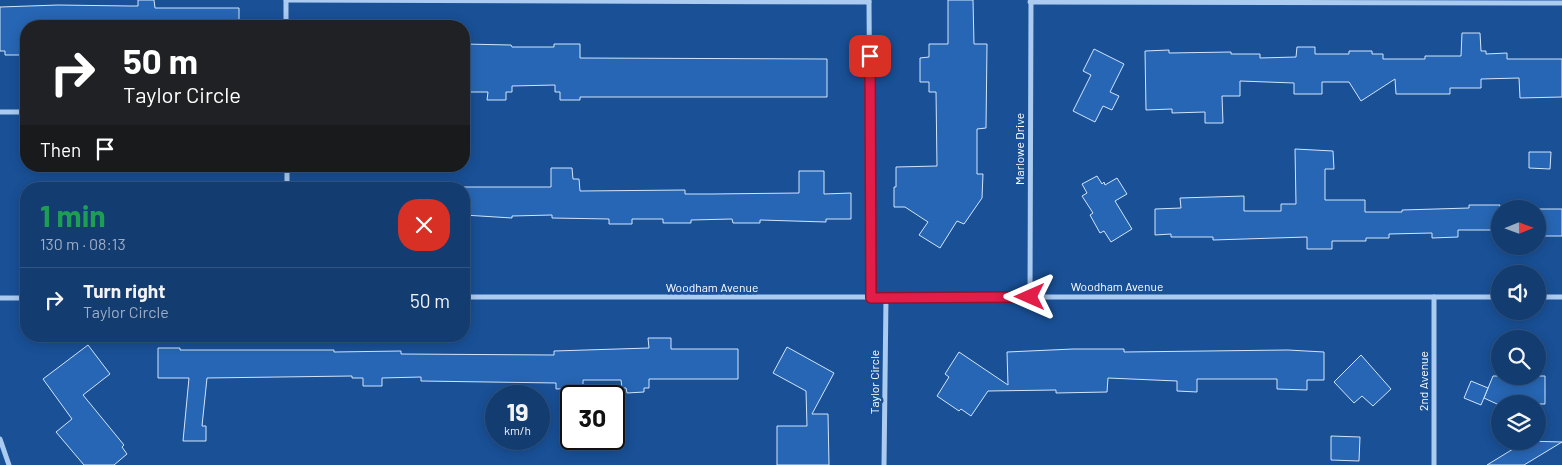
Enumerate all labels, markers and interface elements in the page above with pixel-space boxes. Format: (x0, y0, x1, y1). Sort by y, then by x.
pin (849, 35, 891, 77)
text: 50 m (123, 39, 198, 81)
icon: right (40, 40, 105, 105)
icon: arrive (856, 42, 884, 70)
text: Taylor Circle (123, 81, 241, 107)
street label: Marlowe Drive (1012, 113, 1026, 185)
icon: arrive (91, 135, 119, 163)
text: Then (40, 138, 81, 161)
text: 1 min (40, 197, 106, 233)
button: close (398, 199, 450, 251)
north arrow (1491, 200, 1546, 255)
map controls (1491, 200, 1546, 450)
text: 130 m · 08:13 (40, 234, 126, 253)
button: sound (1491, 265, 1546, 320)
position arrow (1003, 270, 1055, 322)
text: Turn right (83, 279, 165, 302)
street label: Woodham Avenue (1071, 279, 1163, 293)
street label: Woodham Avenue (666, 280, 758, 294)
icon: right (40, 286, 68, 314)
text: 50 m (410, 289, 450, 312)
text: Taylor Circle (83, 302, 169, 321)
button: search (1491, 330, 1546, 385)
street label: Taylor Circle (867, 350, 881, 414)
street label: 2nd Avenue (1416, 351, 1430, 411)
speed limit sign: 30 (560, 385, 625, 450)
button: layers (1491, 395, 1546, 450)
text: 19 (506, 396, 529, 426)
text: km/h (504, 423, 531, 437)

